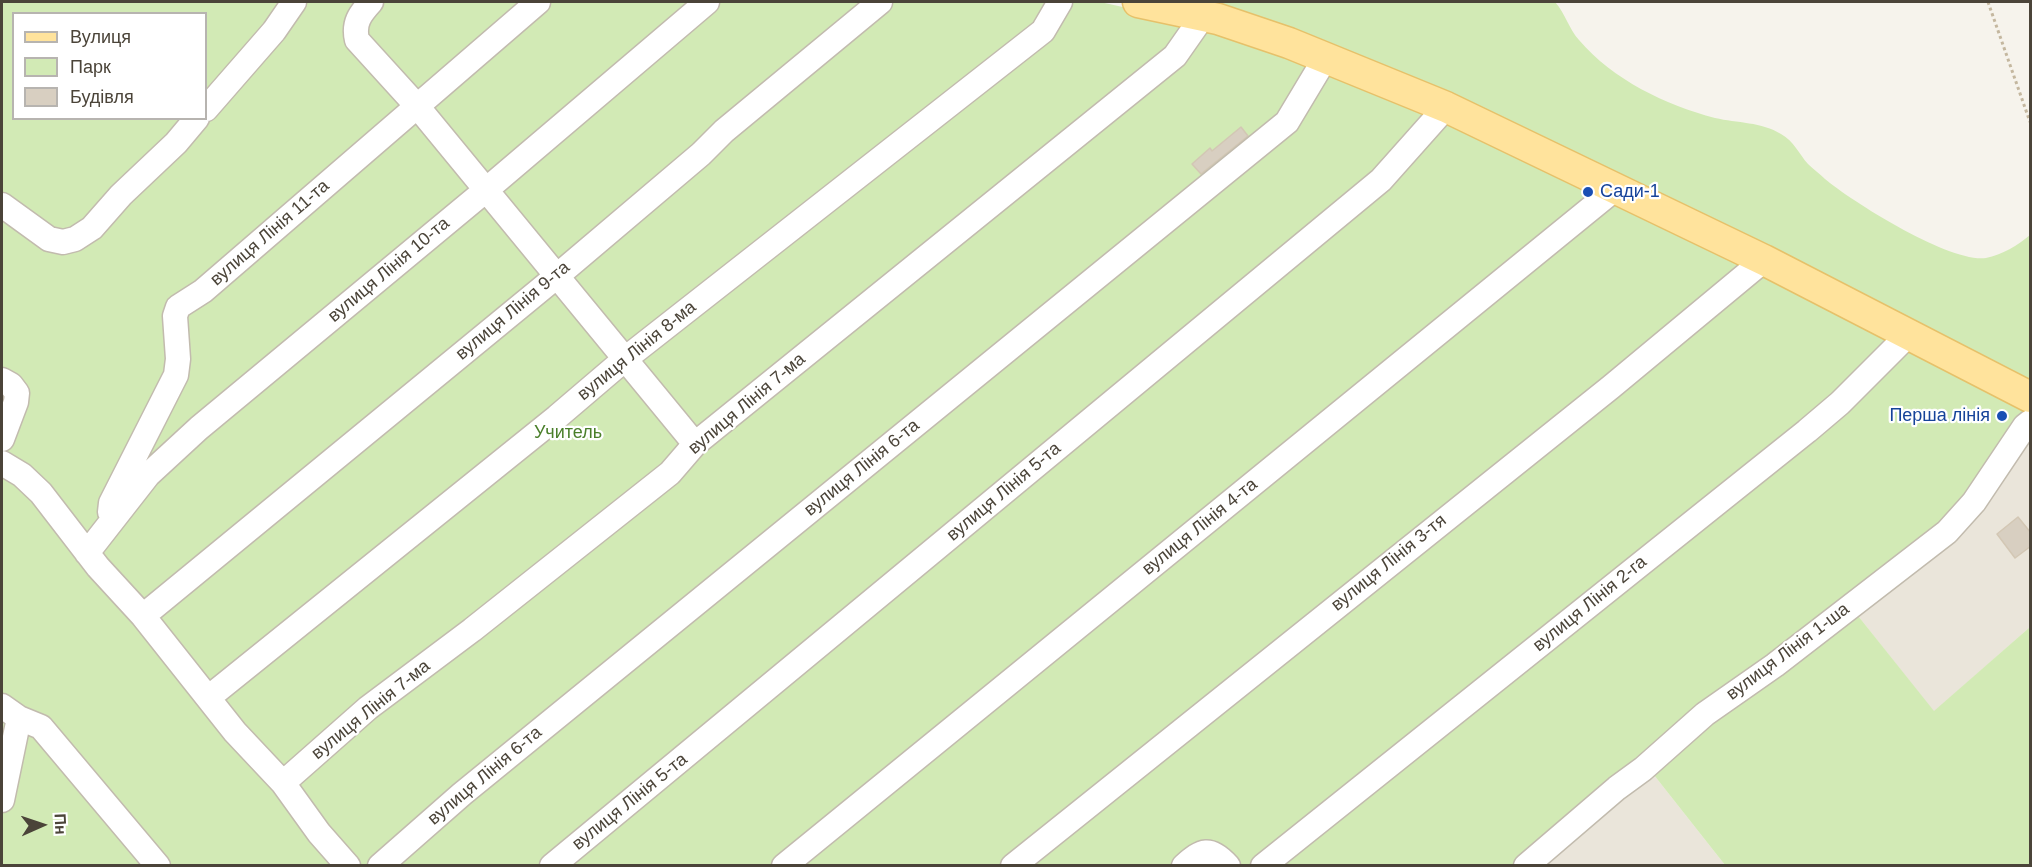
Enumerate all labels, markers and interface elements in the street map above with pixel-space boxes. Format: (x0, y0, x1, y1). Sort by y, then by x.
legend (12, 12, 207, 120)
text: Вулиця (70, 27, 131, 47)
text: Парк (70, 57, 111, 77)
text: Будівля (70, 87, 134, 107)
street label: вулиця Лінія 11-та (206, 175, 334, 291)
place label: Сади-1 (1600, 181, 1660, 203)
marker: Сади-1 (1581, 185, 1595, 199)
street label: вулиця Лінія 10-та (324, 213, 454, 327)
street label: вулиця Лінія 9-та (452, 257, 574, 365)
street label: вулиця Лінія 8-ма (573, 297, 701, 405)
street label: вулиця Лінія 7-ма (684, 349, 810, 459)
place label: Перша лінія (1889, 405, 1990, 427)
marker: Перша лінія (1995, 409, 2009, 423)
street label: вулиця Лінія 6-та (800, 415, 924, 521)
park label: Учитель (534, 422, 602, 444)
street label: вулиця Лінія 5-та (943, 438, 1065, 546)
street label: вулиця Лінія 4-та (1138, 474, 1262, 580)
street label: вулиця Лінія 3-тя (1327, 510, 1451, 616)
street label: вулиця Лінія 2-га (1529, 552, 1651, 656)
street label: вулиця Лінія 1-ша (1722, 599, 1854, 705)
street label: вулиця Лінія 7-ма (307, 656, 435, 764)
street label: вулиця Лінія 6-та (424, 722, 546, 830)
street label: вулиця Лінія 5-та (568, 749, 692, 855)
north arrow (12, 795, 72, 855)
text: Пн (51, 813, 70, 835)

